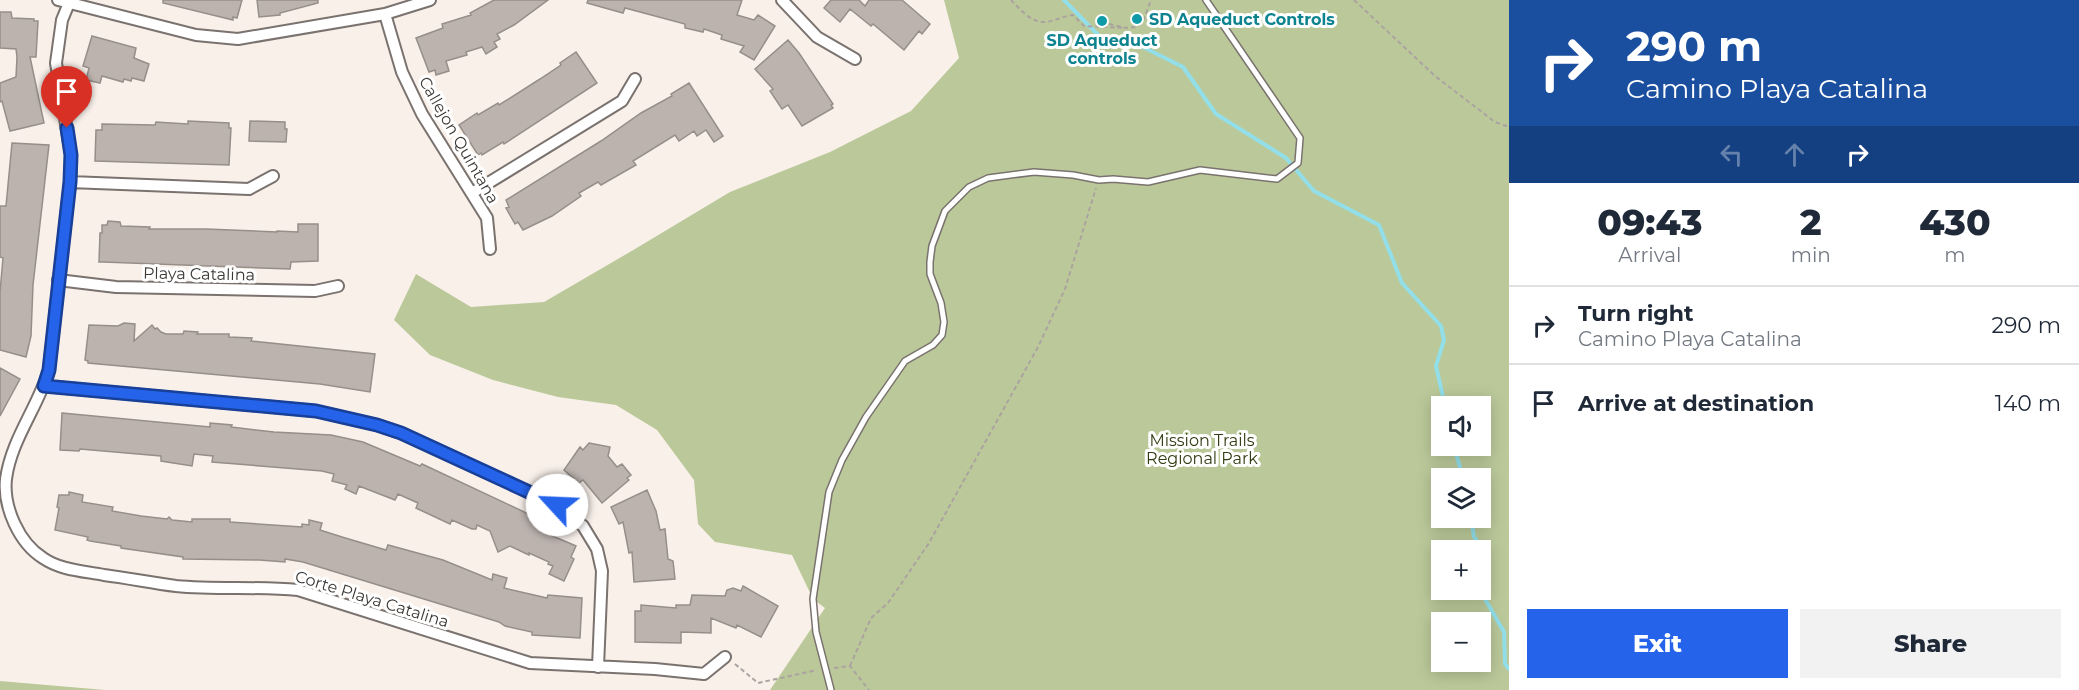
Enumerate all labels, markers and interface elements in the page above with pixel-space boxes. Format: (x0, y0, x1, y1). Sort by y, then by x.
place label: SD Aqueduct Controls (1149, 10, 1335, 29)
marker: SD Aqueduct Controls (1130, 12, 1144, 26)
marker: SD Aqueduct controls (1095, 14, 1109, 28)
text: 290 m (1626, 20, 1762, 72)
icon: right (1527, 24, 1605, 102)
place label: SD Aqueduct controls (1047, 31, 1157, 68)
pin (41, 66, 92, 128)
text: Camino Playa Catalina (1626, 72, 1928, 105)
street label: Callejon Quintana (415, 73, 503, 207)
icon: arrive (50, 75, 83, 108)
icon: left (1715, 138, 1748, 171)
icon: ahead (1778, 138, 1811, 171)
icon: right (1841, 138, 1874, 171)
text: 09:43 (1597, 200, 1702, 244)
text: 2 (1800, 200, 1822, 244)
text: 430 (1919, 200, 1991, 244)
text: Arrival (1618, 243, 1681, 267)
text: min (1791, 243, 1831, 267)
text: m (1944, 243, 1966, 267)
street label: Playa Catalina (143, 264, 255, 284)
text: Turn right (1578, 300, 1693, 327)
icon: right (1527, 309, 1560, 342)
text: 290 m (1991, 312, 2061, 339)
text: Camino Playa Catalina (1578, 327, 1802, 351)
icon: arrive (1527, 387, 1560, 420)
text: Arrive at destination (1578, 390, 1814, 417)
text: 140 m (1995, 390, 2061, 417)
map controls (1431, 396, 1491, 672)
button: sound (1431, 396, 1491, 456)
park label: Mission Trails Regional Park (1146, 431, 1258, 468)
button: layers (1431, 468, 1491, 528)
position arrow (525, 473, 589, 537)
button: + (1431, 540, 1491, 600)
street label: Corte Playa Catalina (293, 567, 451, 631)
button: Exit (1527, 609, 1788, 678)
button: Share (1800, 609, 2061, 678)
button: − (1431, 612, 1491, 672)

